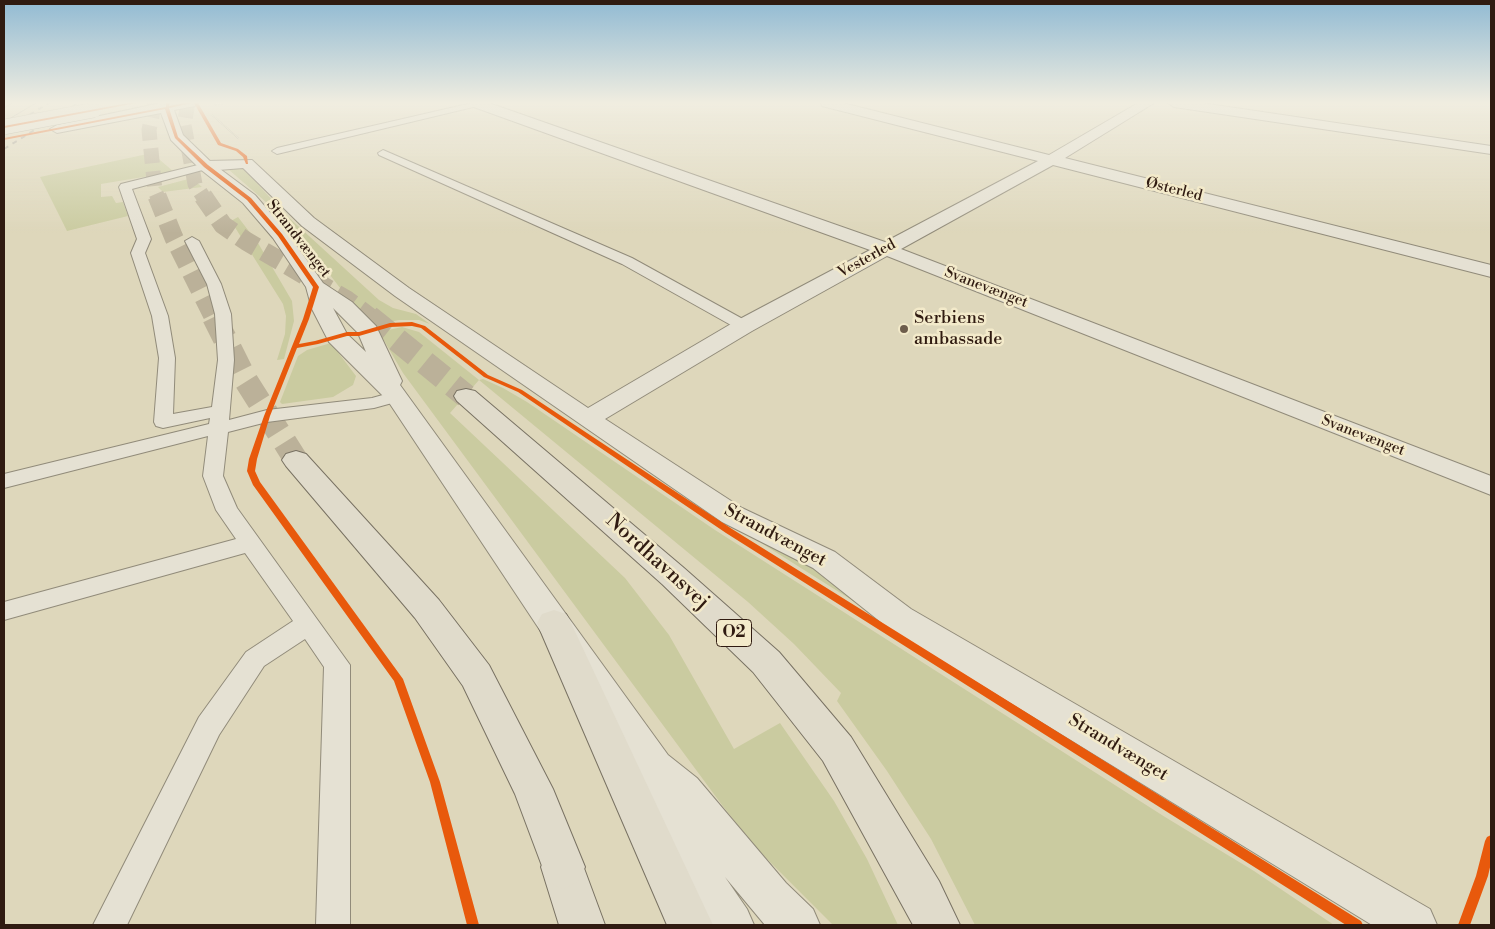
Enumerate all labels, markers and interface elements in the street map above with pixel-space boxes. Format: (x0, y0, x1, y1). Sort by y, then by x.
street label: Østerled (1144, 174, 1204, 206)
street label: Strandvænget (262, 197, 334, 281)
street label: Vesterled (835, 236, 899, 282)
street label: Svanevænget (942, 264, 1030, 312)
place label: Serbiens ambassade (914, 308, 1002, 350)
marker: Serbiens ambassade (898, 323, 910, 335)
street label: Svanevænget (1319, 412, 1407, 460)
street label: Strandvænget (720, 500, 830, 572)
street label: Nordhavnsvej (600, 509, 714, 615)
road number: O2 (716, 620, 752, 646)
street label: Strandvænget (1064, 710, 1172, 786)

